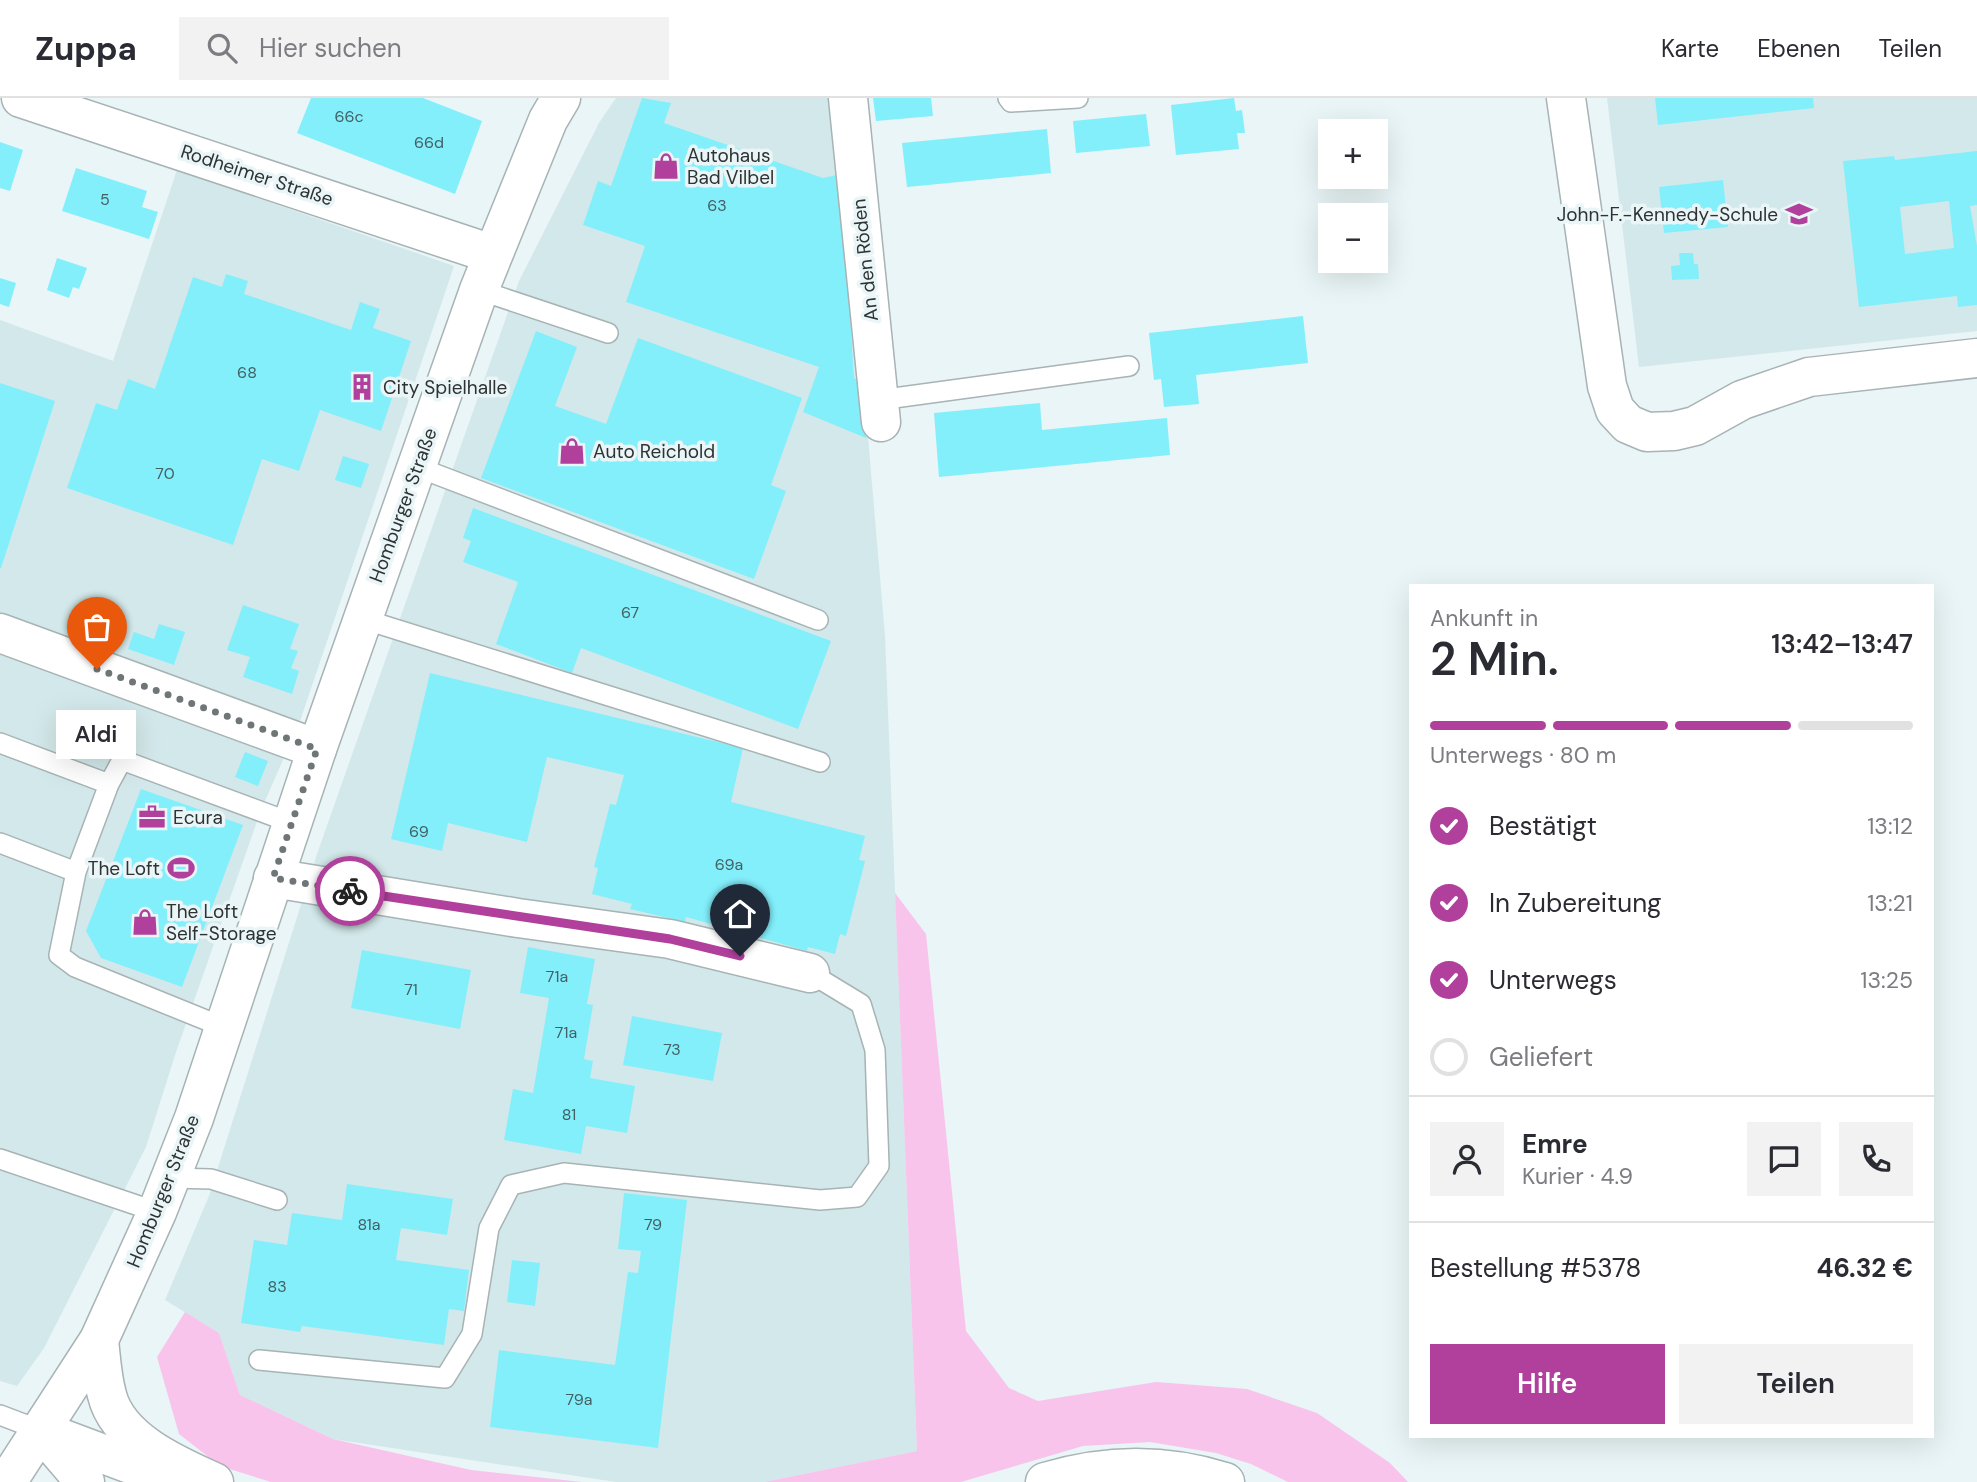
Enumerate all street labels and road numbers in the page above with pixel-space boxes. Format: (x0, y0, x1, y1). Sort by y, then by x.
street label: Rodheimer Straße (178, 139, 336, 211)
street label: An den Röden (846, 198, 884, 322)
street label: Homburger Straße (363, 424, 443, 586)
street label: Homburger Straße (121, 1111, 205, 1271)

